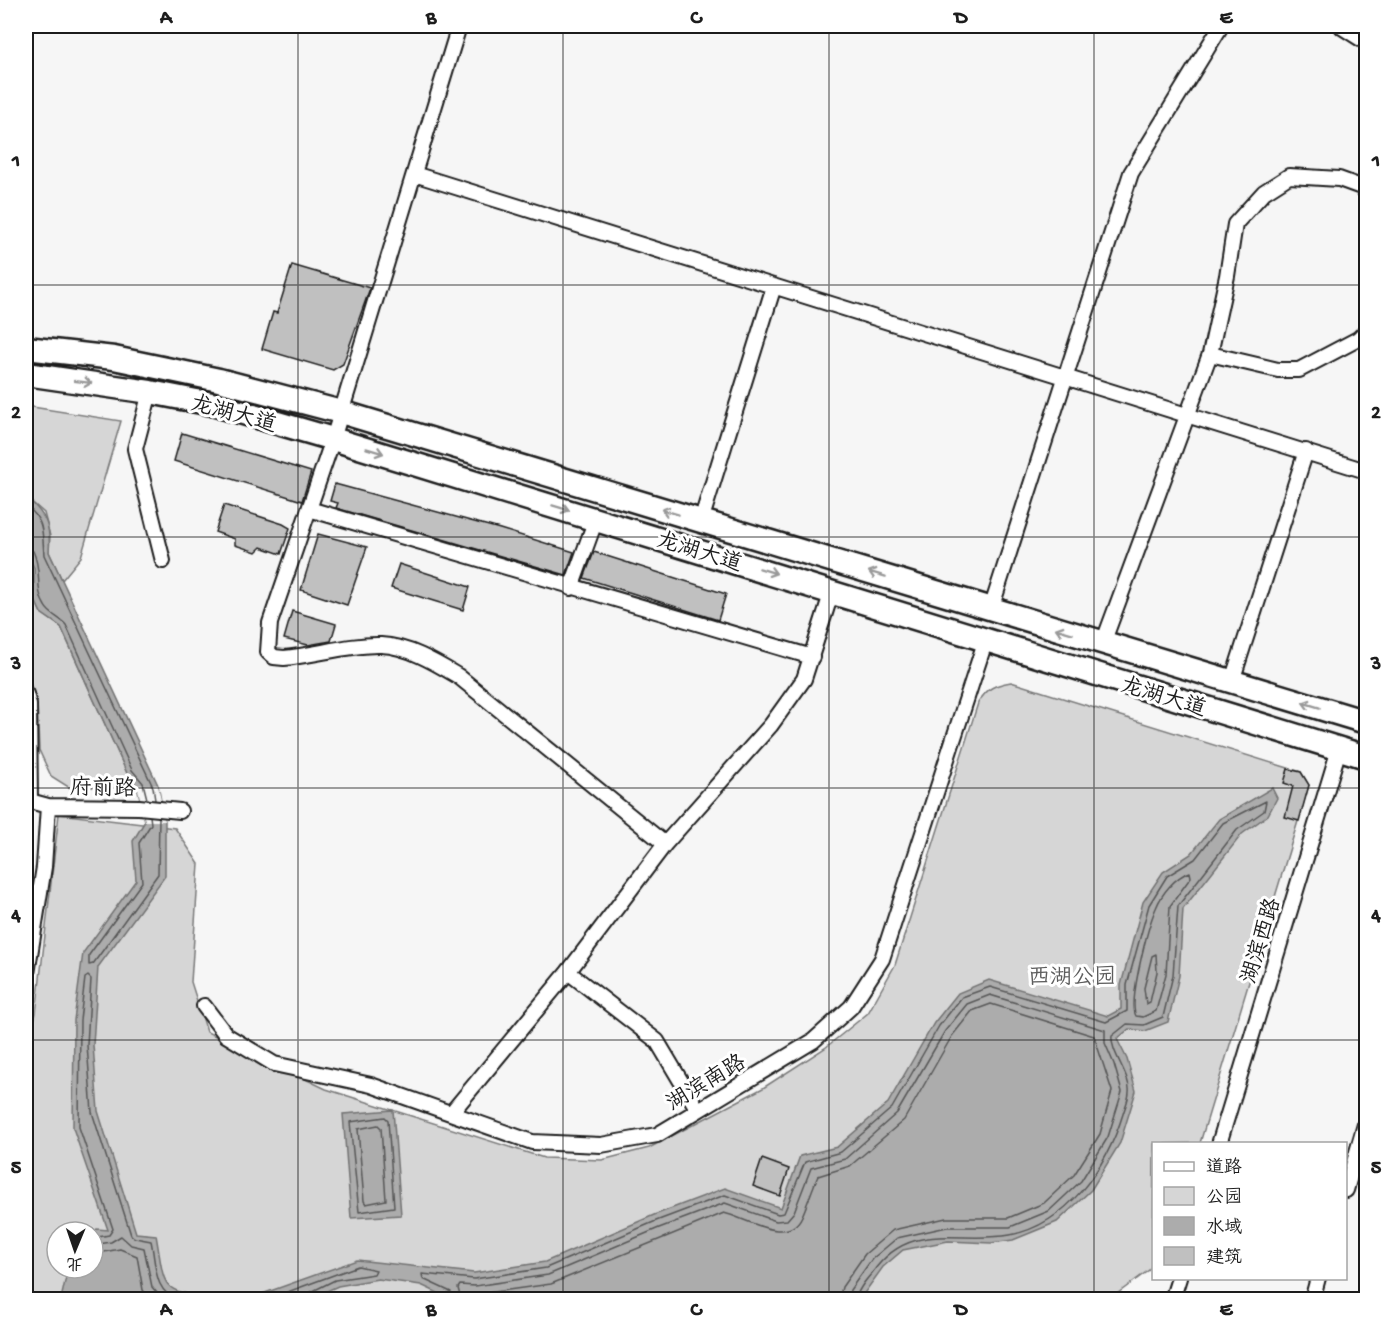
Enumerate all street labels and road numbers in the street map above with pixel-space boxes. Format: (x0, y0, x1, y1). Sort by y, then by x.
street label: 龙湖大道 (187, 391, 279, 440)
street label: 龙湖大道 (653, 528, 745, 579)
street label: 龙湖大道 (1117, 673, 1209, 724)
street label: 府前路 (70, 774, 136, 804)
street label: 湖滨西路 (1236, 895, 1288, 987)
street label: 湖滨南路 (662, 1049, 751, 1118)

